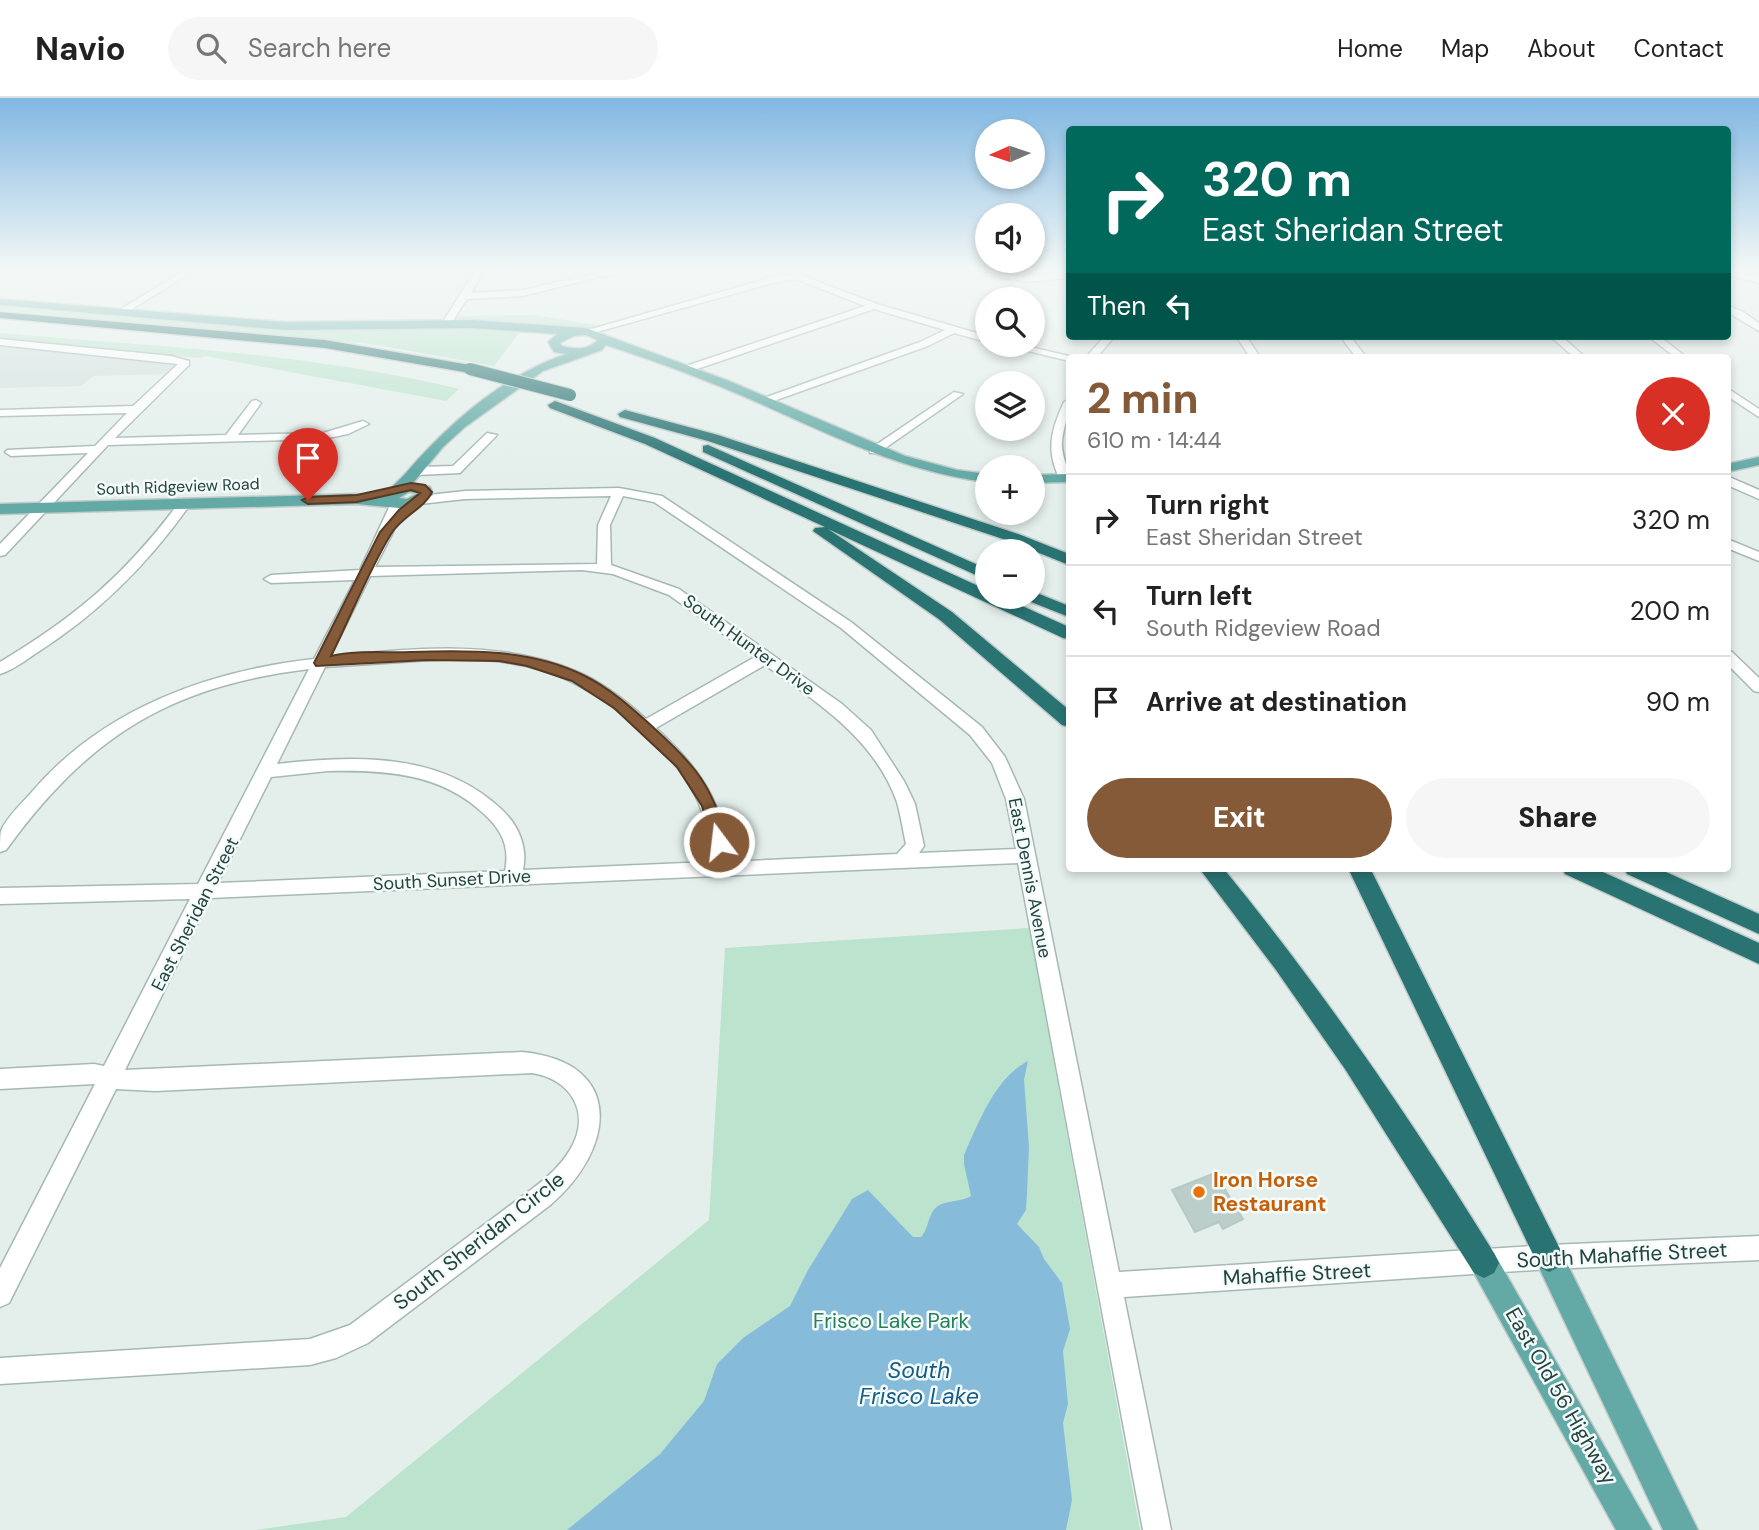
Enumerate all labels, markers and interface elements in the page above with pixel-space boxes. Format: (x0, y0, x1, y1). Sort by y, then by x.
search box (168, 17, 658, 80)
text: Navio (35, 27, 126, 70)
icon: search (192, 29, 230, 67)
text: Search here (248, 31, 391, 65)
text: Home (1337, 33, 1403, 64)
text: Map (1441, 33, 1489, 64)
text: About (1527, 33, 1596, 64)
text: Contact (1634, 33, 1724, 64)
north arrow (975, 119, 1045, 189)
map controls (975, 119, 1045, 609)
text: 320 m (1202, 147, 1352, 211)
icon: right (1087, 154, 1178, 245)
button: sound (975, 203, 1045, 273)
text: East Sheridan Street (1202, 209, 1504, 251)
button: search (975, 287, 1045, 357)
icon: left (1160, 287, 1198, 325)
text: Then (1087, 289, 1146, 323)
button: layers (975, 371, 1045, 441)
text: 2 min (1087, 371, 1198, 426)
button: close (1636, 377, 1710, 451)
text: 610 m · 14:44 (1087, 425, 1221, 455)
pin (278, 428, 338, 500)
icon: arrive (289, 439, 327, 477)
button: + (975, 455, 1045, 525)
street label: South Ridgeview Road (96, 473, 260, 500)
text: Turn right (1146, 488, 1270, 522)
icon: right (1087, 501, 1125, 539)
text: 320 m (1632, 503, 1710, 537)
text: East Sheridan Street (1146, 522, 1363, 552)
button: − (975, 539, 1045, 609)
text: Turn left (1146, 579, 1253, 613)
street label: South Hunter Drive (678, 589, 820, 701)
icon: left (1087, 592, 1125, 630)
text: 200 m (1630, 594, 1710, 628)
text: South Ridgeview Road (1146, 613, 1381, 643)
icon: arrive (1087, 683, 1125, 721)
text: Arrive at destination (1146, 685, 1407, 719)
text: 90 m (1646, 685, 1710, 719)
button: Exit (1087, 778, 1392, 858)
button: Share (1406, 778, 1710, 858)
street label: East Dennis Avenue (1003, 796, 1057, 960)
position arrow (682, 805, 756, 879)
street label: East Sheridan Street (146, 833, 244, 995)
street label: South Sunset Drive (372, 864, 532, 896)
street label: South Sheridan Circle (388, 1165, 570, 1317)
place label: Iron Horse Restaurant (1213, 1166, 1326, 1218)
marker: Iron Horse Restaurant (1191, 1184, 1207, 1200)
street label: South Mahaffie Street (1516, 1235, 1728, 1275)
street label: Mahaffie Street (1222, 1256, 1372, 1292)
street label: East Old 56 Highway (1499, 1302, 1623, 1490)
park label: Frisco Lake Park (813, 1307, 969, 1335)
water label: South Frisco Lake (859, 1355, 979, 1411)

